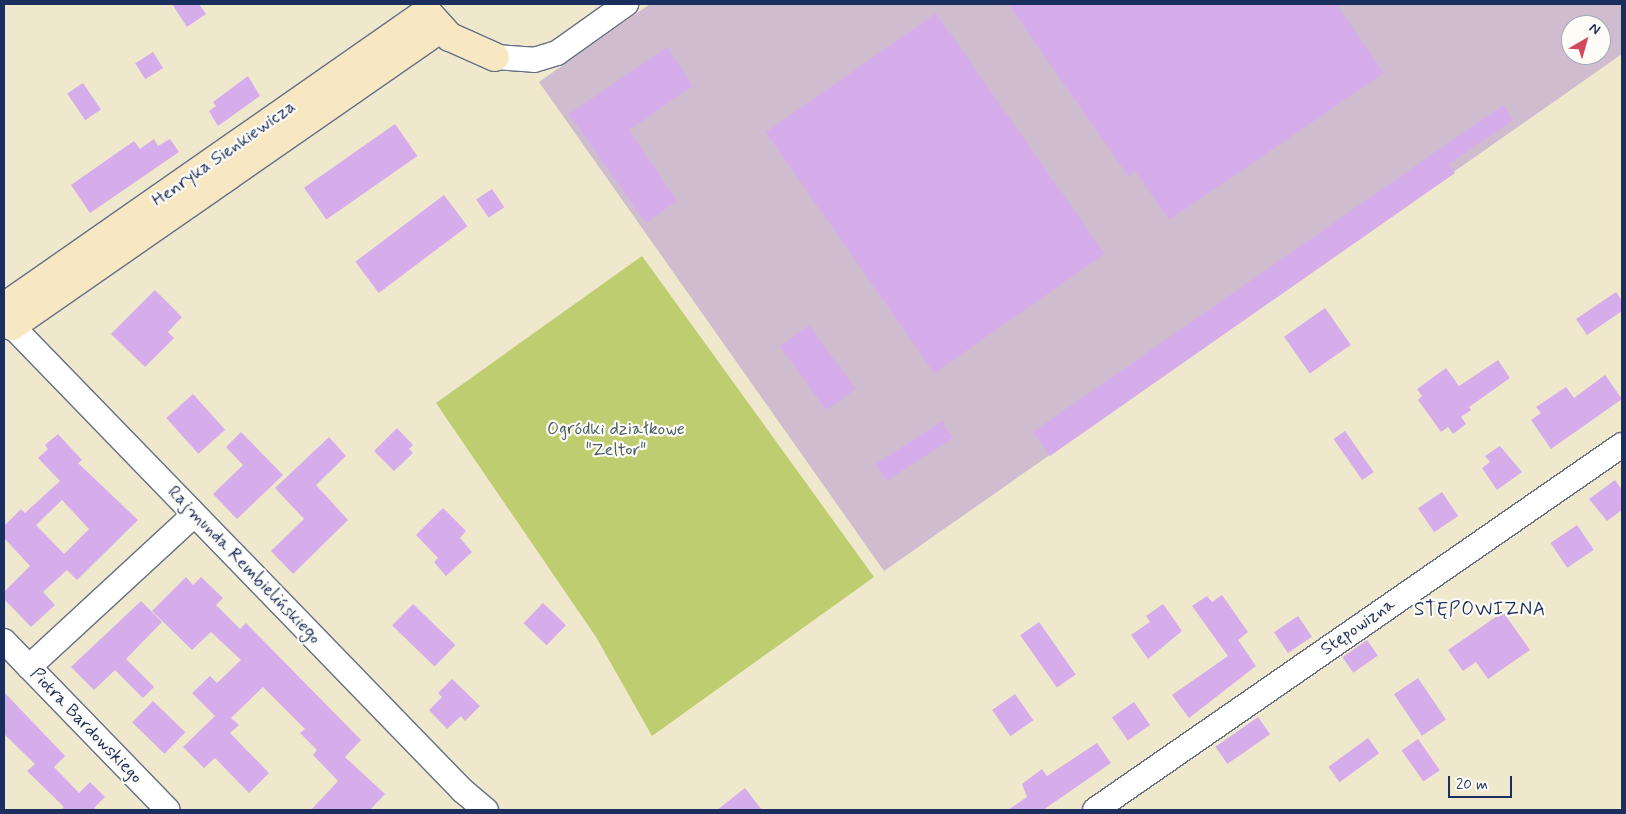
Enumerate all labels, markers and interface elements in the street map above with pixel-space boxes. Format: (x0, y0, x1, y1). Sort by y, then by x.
north arrow (1561, 15, 1611, 65)
text: N (1585, 19, 1604, 39)
street label: Henryka Sienkiewicza (148, 96, 300, 212)
park label: Ogródki działkowe "Zeltor" (548, 419, 684, 462)
street label: Rajmunda Rembielińskiego (163, 481, 325, 649)
street label: Stępowizna (1317, 594, 1399, 660)
district label: STĘPOWIZNA (1412, 599, 1548, 621)
street label: Piotra Bardowskiego (25, 664, 147, 788)
scale bar (1451, 766, 1515, 798)
text: 20 m (1456, 775, 1488, 795)

